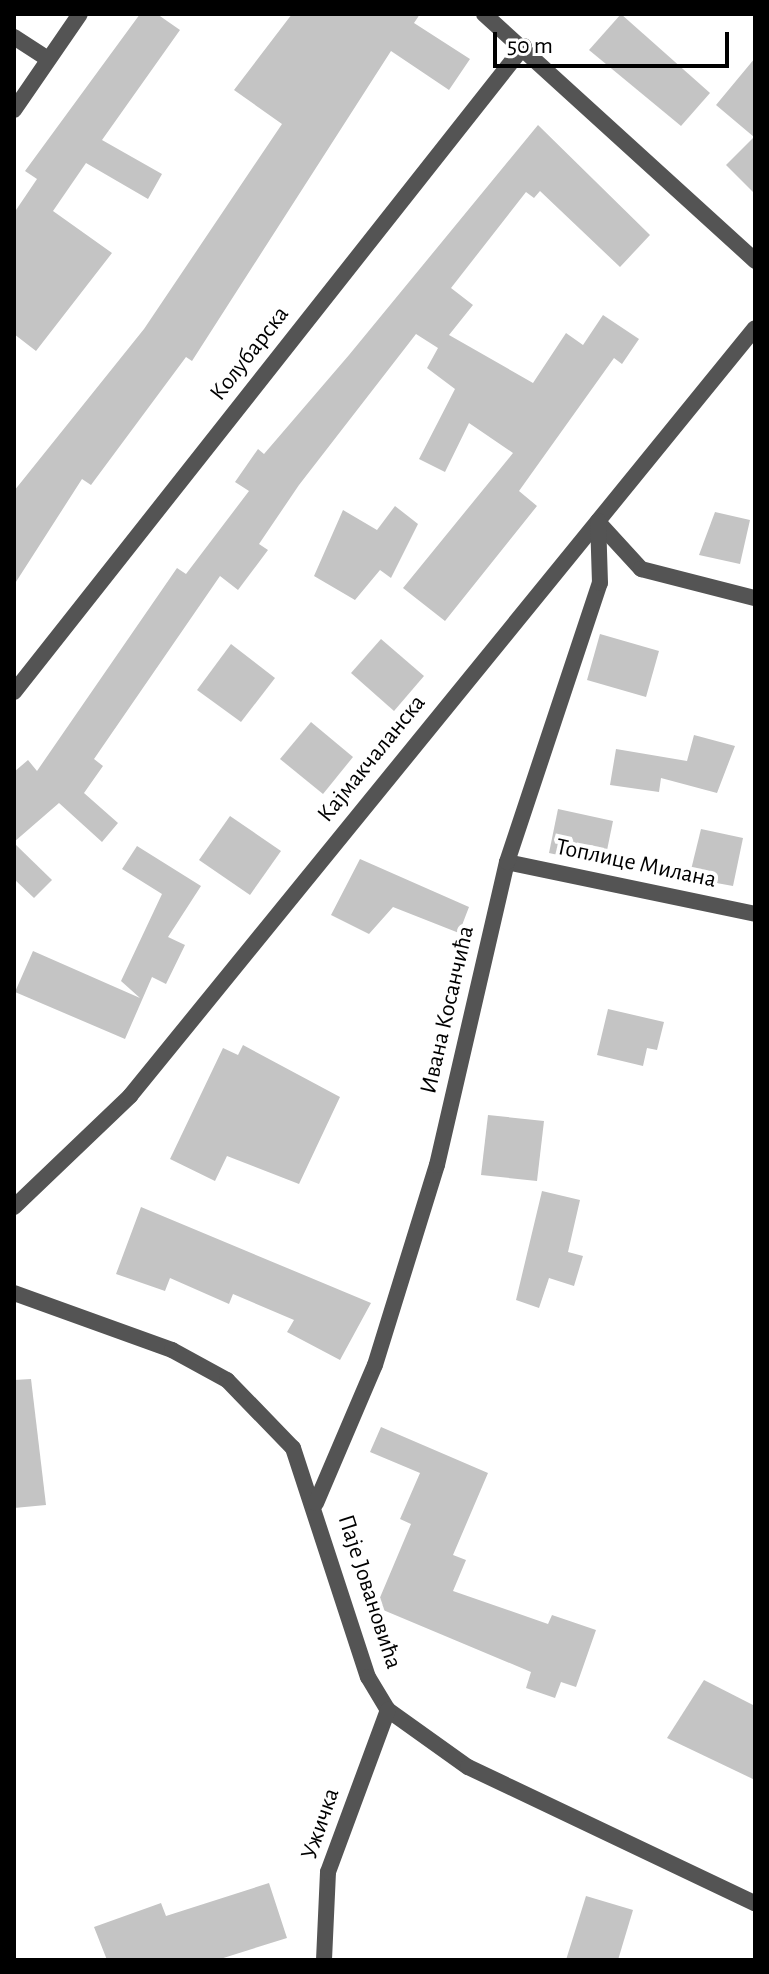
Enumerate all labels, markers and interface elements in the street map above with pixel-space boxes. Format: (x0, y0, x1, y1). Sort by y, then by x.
scale bar (497, 16, 733, 66)
text: 50 m (507, 34, 553, 58)
street label: Колубарска (204, 301, 296, 407)
street label: Кајмакчаланска (312, 689, 432, 829)
street label: Топлице Милана (553, 833, 719, 895)
street label: Ивана Косанчића (415, 923, 481, 1097)
street label: Паје Јовановића (330, 1511, 408, 1673)
street label: Ужичка (295, 1785, 347, 1863)

